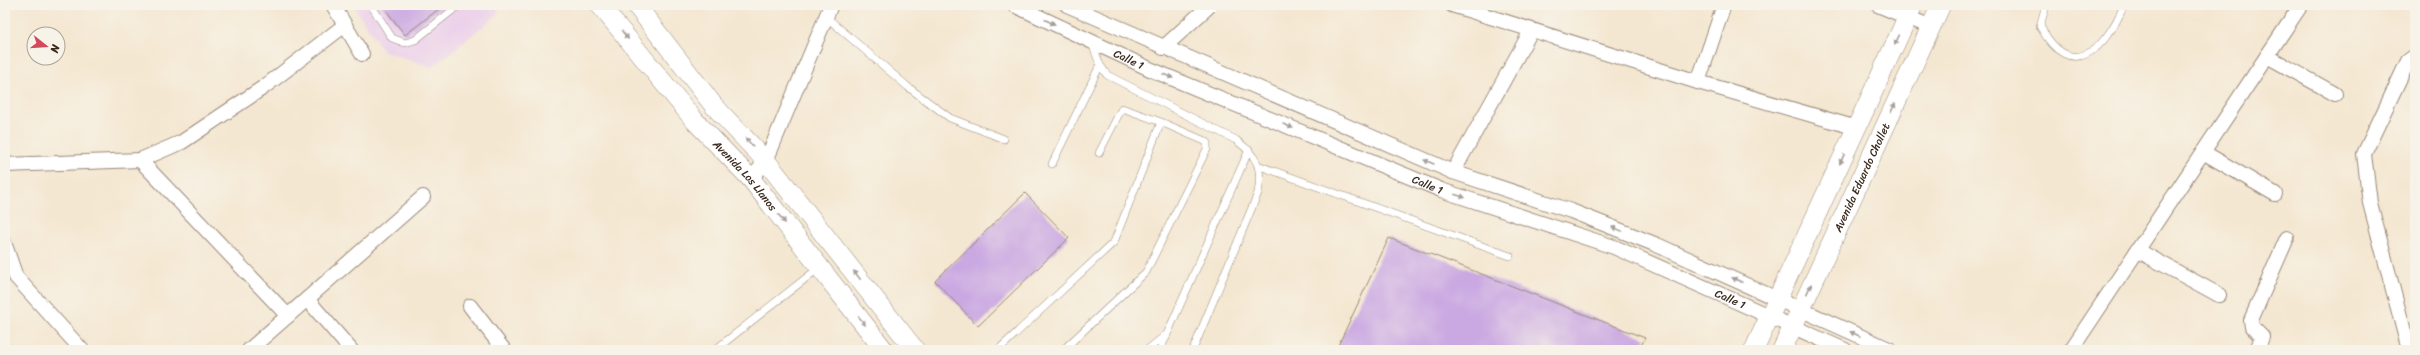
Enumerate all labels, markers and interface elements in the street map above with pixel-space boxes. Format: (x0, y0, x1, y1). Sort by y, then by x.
one-way arrow (1044, 19, 1056, 25)
north arrow (26, 26, 66, 66)
one-way arrow (620, 30, 629, 41)
one-way arrow (1894, 35, 1900, 46)
text: N (45, 41, 66, 56)
street label: Calle 1 (1110, 44, 1148, 75)
one-way arrow (1162, 73, 1173, 79)
one-way arrow (1891, 101, 1897, 113)
street label: Avenida Eduardo Chollet (1828, 120, 1895, 236)
one-way arrow (1282, 123, 1293, 129)
street label: Avenida Los Llanos (708, 135, 783, 216)
one-way arrow (744, 137, 753, 147)
one-way arrow (1839, 153, 1845, 165)
one-way arrow (1423, 158, 1435, 165)
street label: Calle 1 (1409, 170, 1446, 199)
one-way arrow (1454, 193, 1466, 199)
one-way arrow (778, 213, 786, 224)
one-way arrow (1612, 226, 1623, 232)
one-way arrow (852, 270, 861, 281)
one-way arrow (1731, 277, 1742, 283)
one-way arrow (1806, 283, 1813, 295)
street label: Calle 1 (1712, 284, 1749, 314)
one-way arrow (858, 316, 866, 327)
one-way arrow (1850, 331, 1861, 337)

